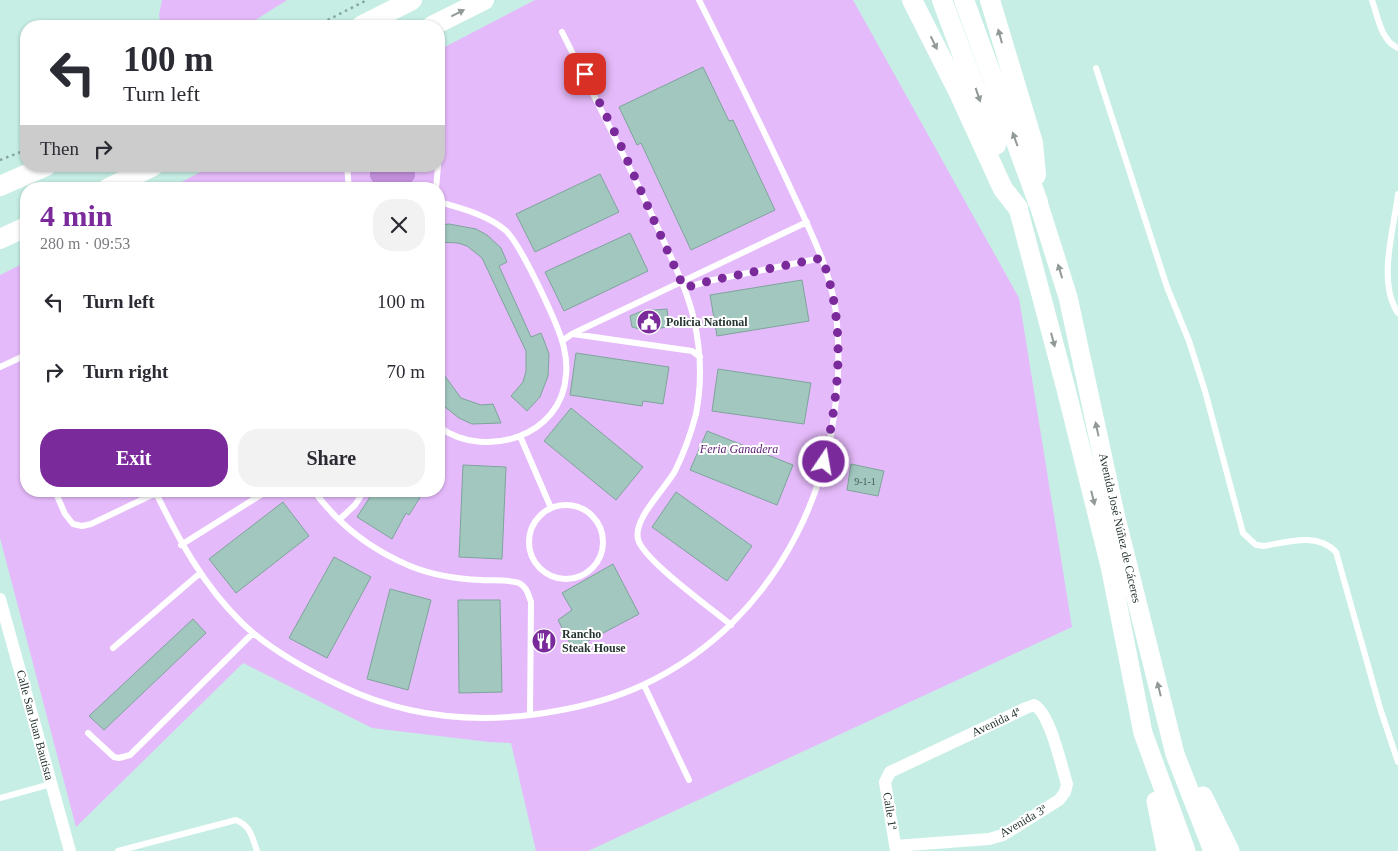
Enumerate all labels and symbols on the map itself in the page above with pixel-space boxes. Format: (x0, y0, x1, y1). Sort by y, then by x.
one-way arrow (450, 9, 465, 17)
one-way arrow (995, 28, 1003, 43)
one-way arrow (930, 36, 938, 51)
pin (564, 53, 606, 95)
one-way arrow (975, 87, 982, 102)
one-way arrow (1011, 132, 1018, 147)
one-way arrow (1056, 263, 1063, 278)
public building icon: Policia National (636, 309, 662, 335)
place label: Policia National (666, 315, 748, 329)
one-way arrow (1050, 333, 1058, 348)
one-way arrow (1093, 421, 1101, 436)
position arrow (797, 435, 849, 487)
park label: Feria Ganadera (699, 442, 778, 456)
street label: Avenida José Núñez de Cáceres (1096, 452, 1144, 604)
house number: 9-1-1 (854, 476, 876, 487)
one-way arrow (1089, 490, 1097, 505)
place label: Rancho Steak House (562, 627, 626, 655)
restaurant icon: Rancho Steak House (531, 628, 557, 654)
street label: Calle San Juan Bautista (14, 668, 57, 782)
one-way arrow (1154, 681, 1162, 696)
street label: Avenida 4ª (969, 704, 1023, 739)
street label: Calle 1ª (880, 791, 900, 831)
street label: Avenida 3ª (997, 802, 1050, 840)

